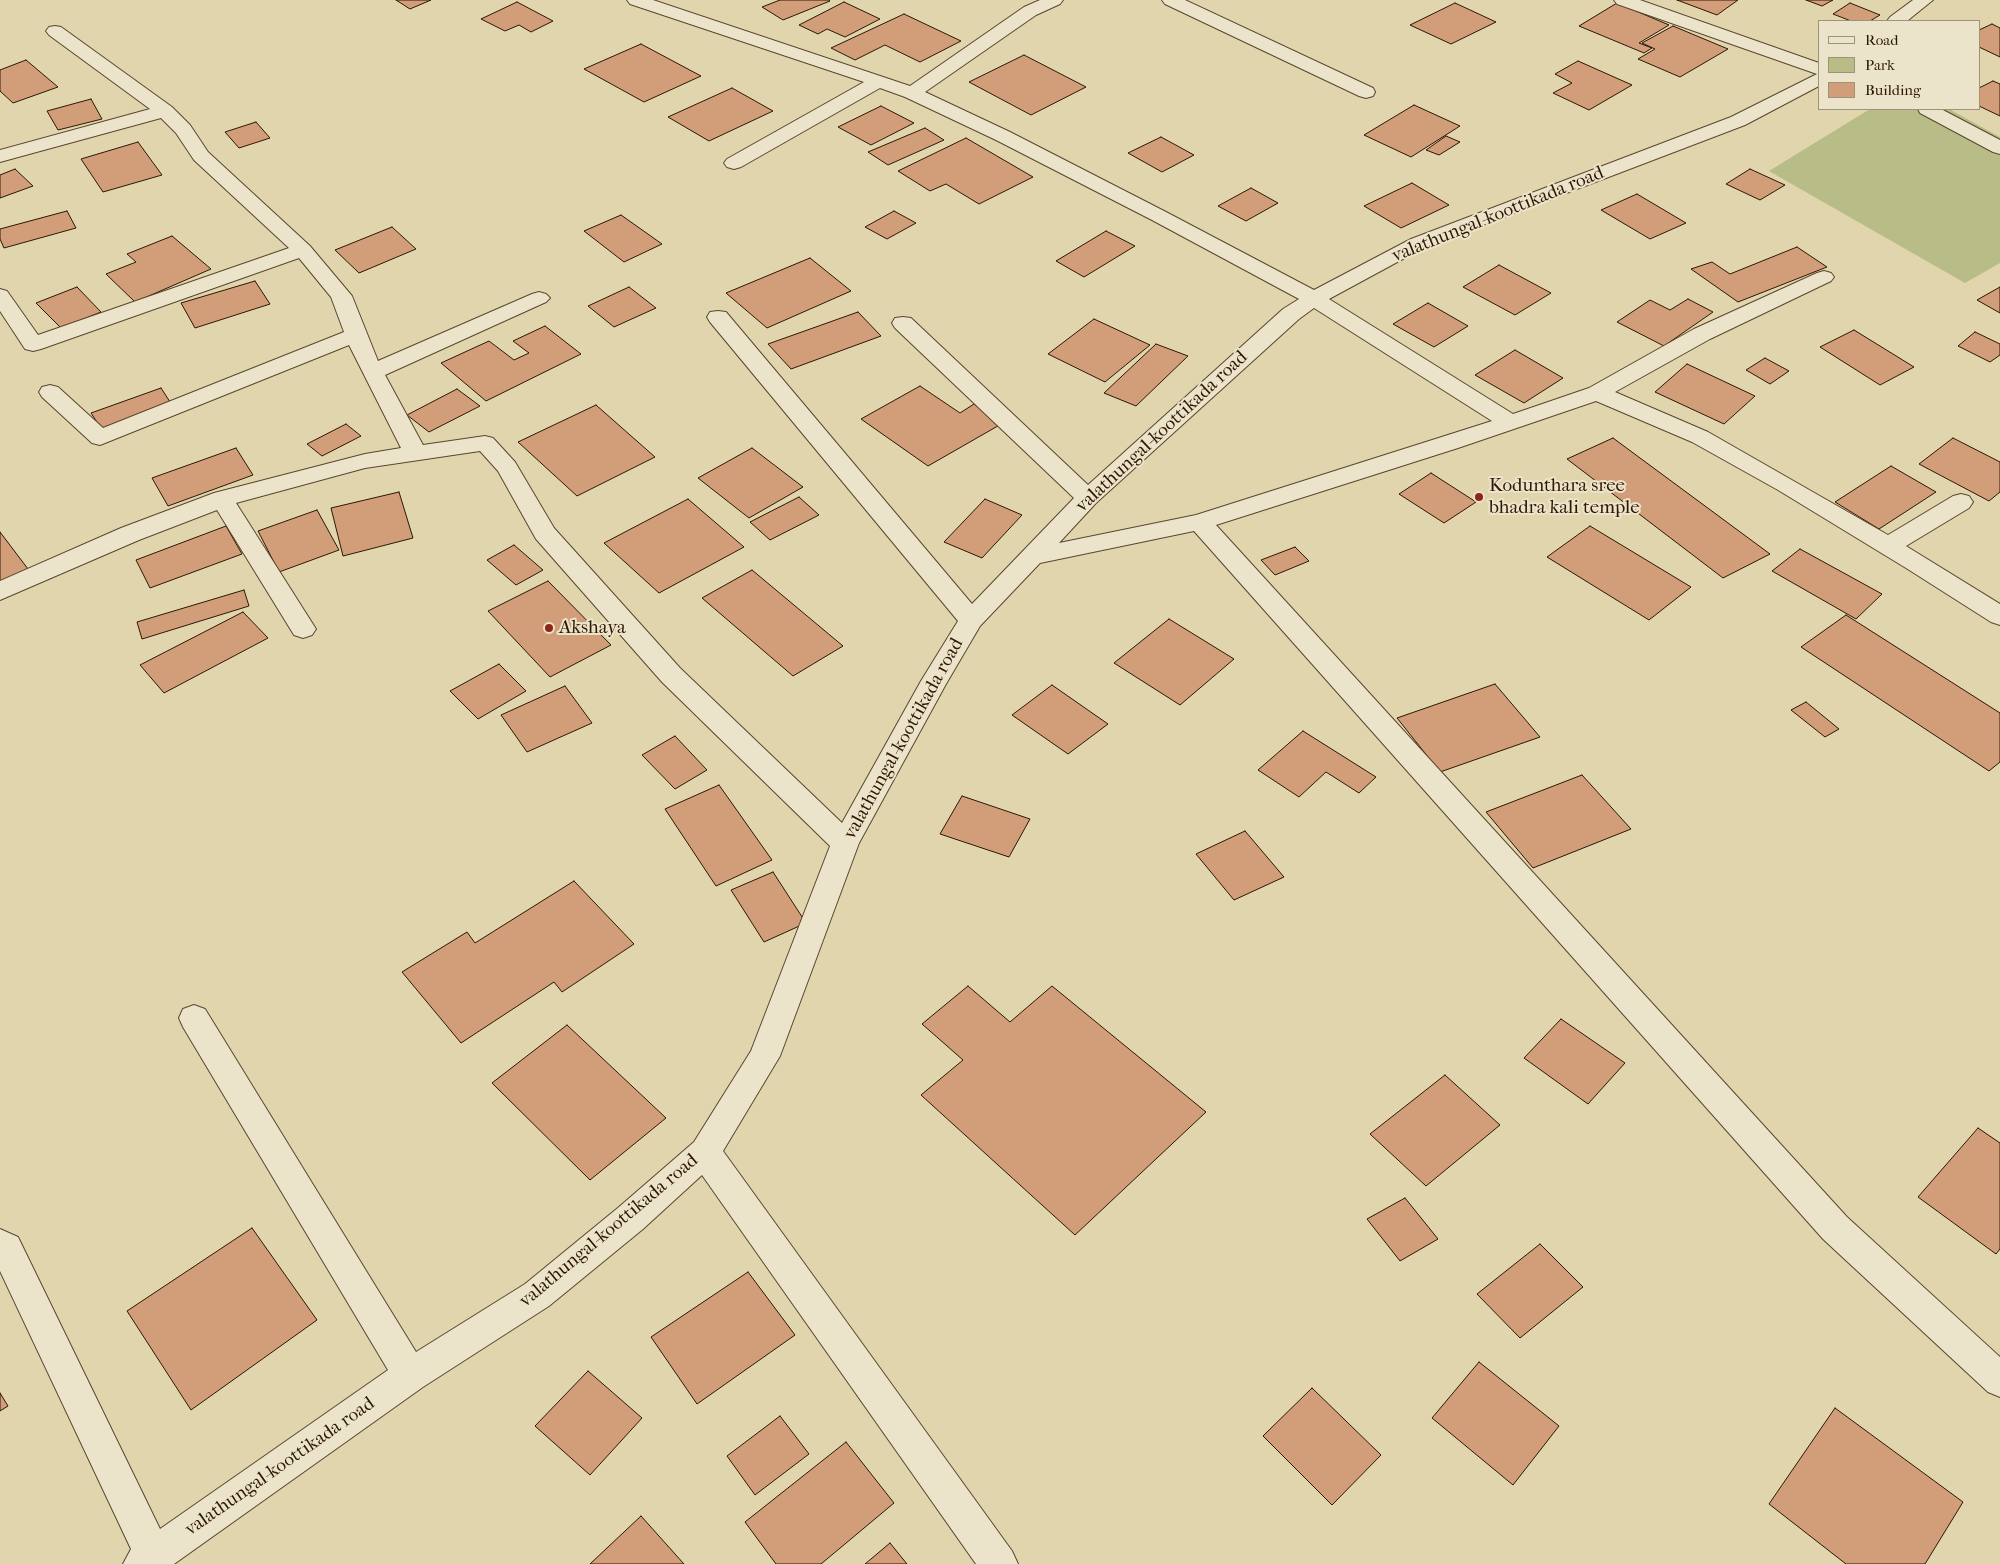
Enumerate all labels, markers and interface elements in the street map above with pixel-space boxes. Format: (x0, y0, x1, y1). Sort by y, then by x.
legend (1818, 20, 1980, 110)
text: Road (1865, 31, 1898, 49)
text: Park (1865, 56, 1895, 74)
text: Building (1865, 81, 1921, 99)
street label: valathungal-koottikada road (1389, 162, 1607, 268)
street label: valathungal-koottikada road (1071, 346, 1253, 518)
place label: Kodunthara sree bhadra kali temple (1489, 475, 1640, 519)
marker: Kodunthara sree bhadra kali temple (1473, 491, 1485, 503)
place label: Akshaya (559, 617, 626, 639)
marker: Akshaya (543, 622, 555, 634)
street label: valathungal-koottikada road (839, 634, 969, 844)
street label: valathungal-koottikada road (515, 1149, 703, 1313)
street label: valathungal-koottikada road (181, 1393, 379, 1541)

